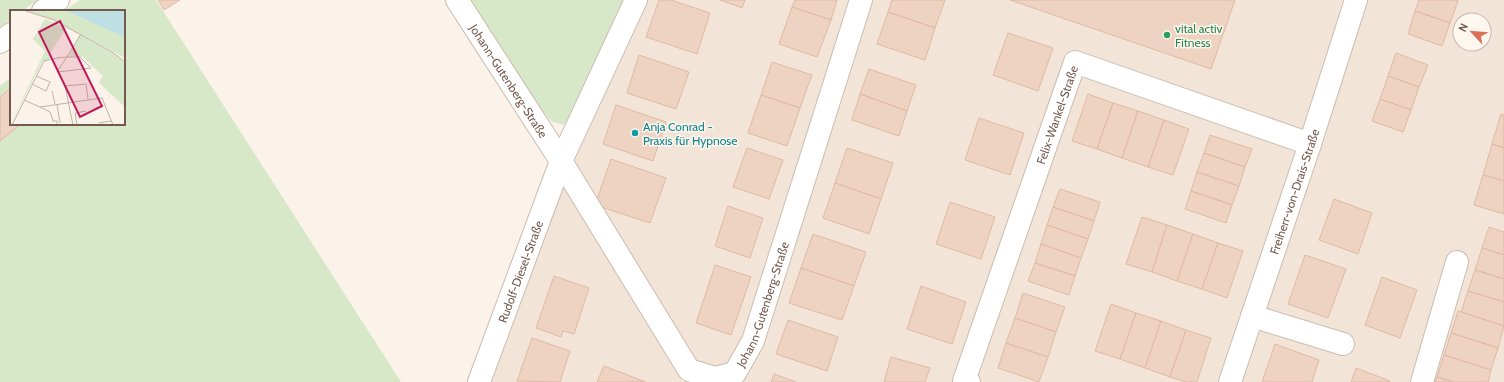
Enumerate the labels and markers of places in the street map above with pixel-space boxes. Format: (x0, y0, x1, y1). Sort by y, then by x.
place label: vital activ Fitness (1175, 21, 1223, 50)
marker: vital activ Fitness (1162, 30, 1172, 40)
place label: Anja Conrad - Praxis für Hypnose (643, 119, 737, 148)
marker: Anja Conrad - Praxis für Hypnose (630, 128, 640, 138)

